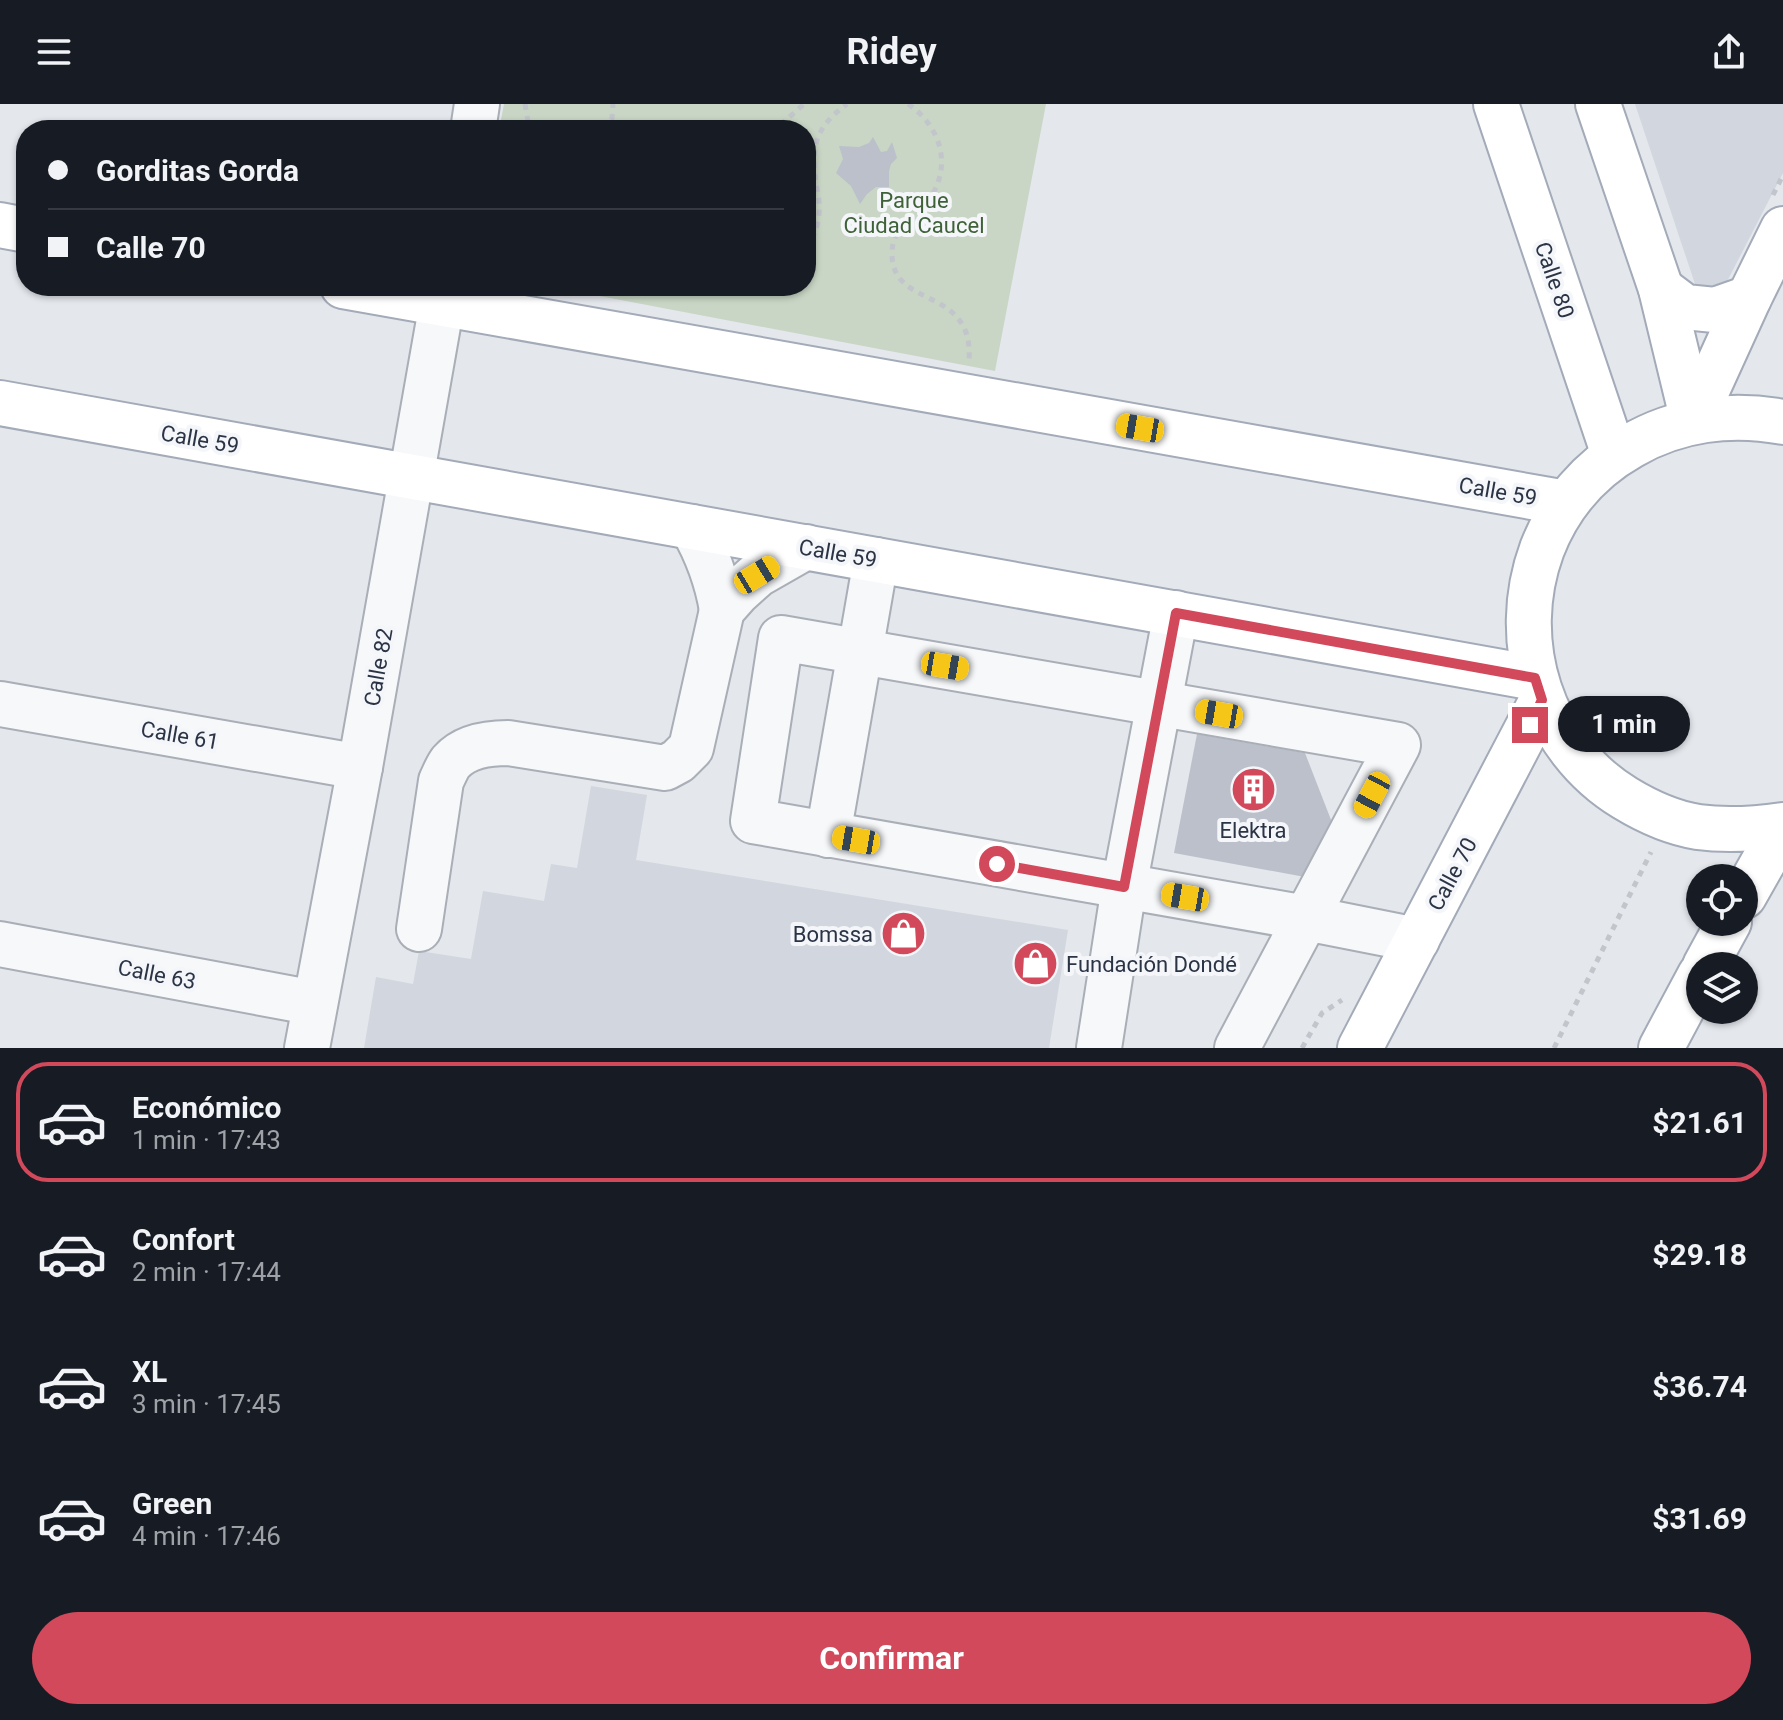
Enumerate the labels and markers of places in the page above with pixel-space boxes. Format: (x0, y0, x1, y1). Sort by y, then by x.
building icon: Elektra (1229, 765, 1277, 813)
place label: Elektra (1220, 818, 1286, 843)
shop icon: Bomssa (880, 910, 928, 958)
place label: Bomssa (793, 922, 873, 947)
shop icon: Fundación Dondé (1011, 940, 1059, 988)
place label: Fundación Dondé (1066, 952, 1237, 977)

